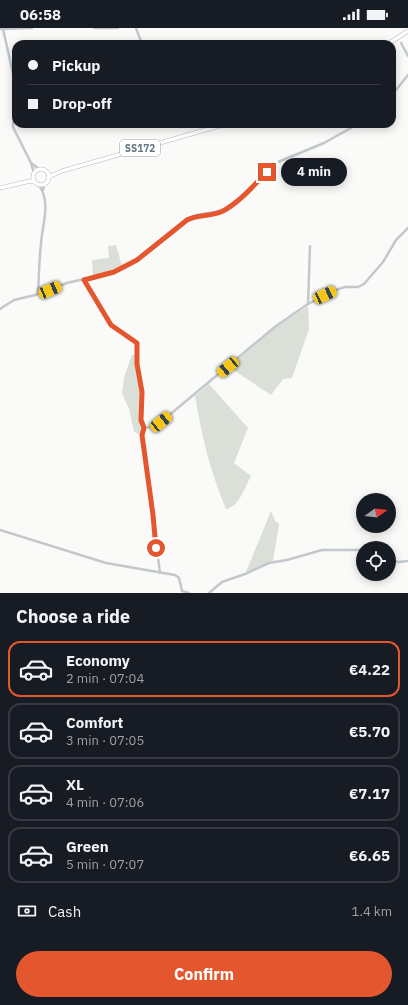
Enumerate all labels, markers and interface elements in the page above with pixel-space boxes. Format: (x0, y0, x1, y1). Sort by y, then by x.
text: 06:58 (20, 5, 61, 24)
text: Pickup (52, 56, 100, 75)
text: Drop-off (52, 94, 112, 113)
road number: SS172 (120, 140, 160, 156)
callout: 4 min (281, 158, 347, 186)
route end (258, 163, 276, 181)
text: 4 min (297, 163, 331, 180)
car (37, 280, 63, 300)
car (312, 284, 338, 306)
car (215, 355, 241, 379)
car (148, 410, 174, 434)
north arrow (356, 493, 396, 533)
map controls (356, 493, 396, 581)
route start (147, 539, 165, 557)
button: locate (356, 541, 396, 581)
text: Choose a ride (16, 605, 130, 628)
icon: car (18, 651, 54, 687)
text: Economy (66, 651, 130, 670)
text: €4.22 (349, 660, 390, 679)
text: 2 min · 07:04 (66, 670, 144, 687)
icon: car (18, 713, 54, 749)
text: Comfort (66, 713, 123, 732)
text: €5.70 (349, 722, 390, 741)
text: 3 min · 07:05 (66, 732, 144, 749)
icon: car (18, 775, 54, 811)
text: XL (66, 775, 84, 794)
text: €7.17 (349, 784, 390, 803)
text: 4 min · 07:06 (66, 794, 144, 811)
icon: car (18, 837, 54, 873)
text: Green (66, 837, 109, 856)
text: €6.65 (349, 846, 390, 865)
text: 5 min · 07:07 (66, 856, 144, 873)
icon: cash (16, 900, 38, 922)
text: Cash (48, 902, 81, 921)
text: 1.4 km (352, 903, 392, 920)
button: Confirm (16, 951, 392, 997)

